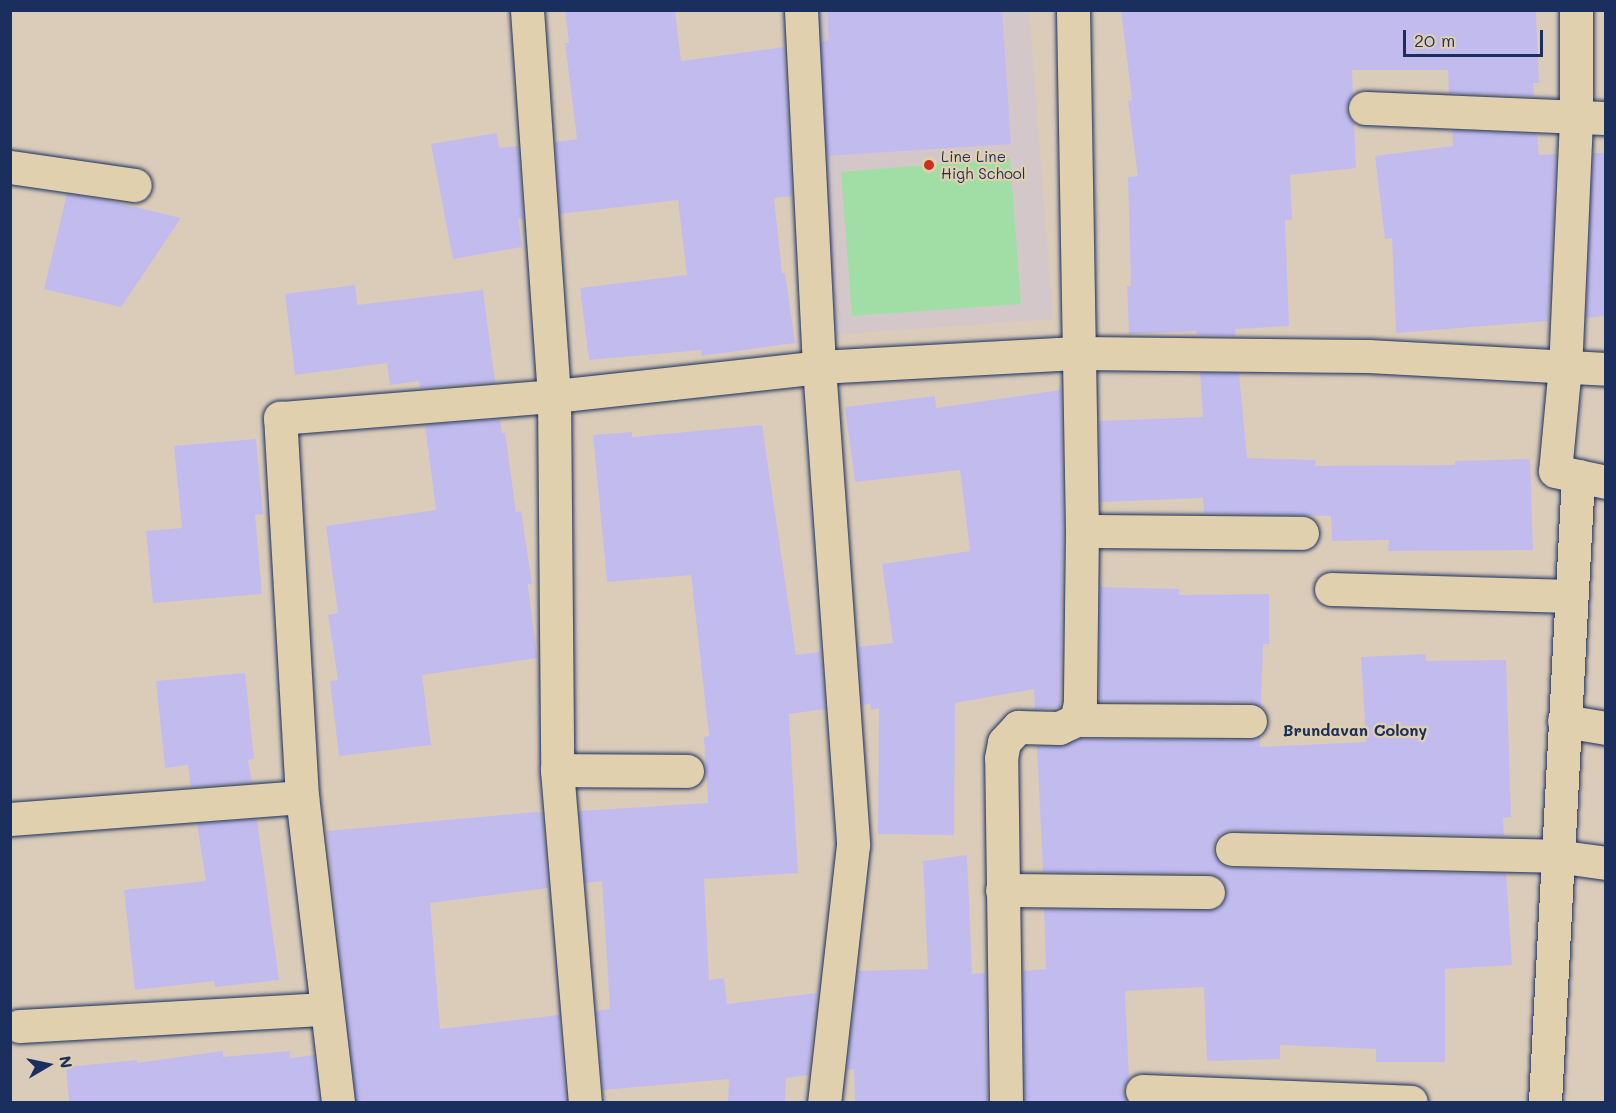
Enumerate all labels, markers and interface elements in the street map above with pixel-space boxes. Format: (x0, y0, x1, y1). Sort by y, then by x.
scale bar (1406, 18, 1546, 56)
text: 20 m (1414, 28, 1455, 52)
place label: Line Line High School (941, 147, 1026, 182)
marker: Line Line High School (922, 158, 936, 172)
district label: Brundavan Colony (1283, 720, 1427, 740)
north arrow (18, 1035, 78, 1095)
text: N (55, 1054, 78, 1070)

